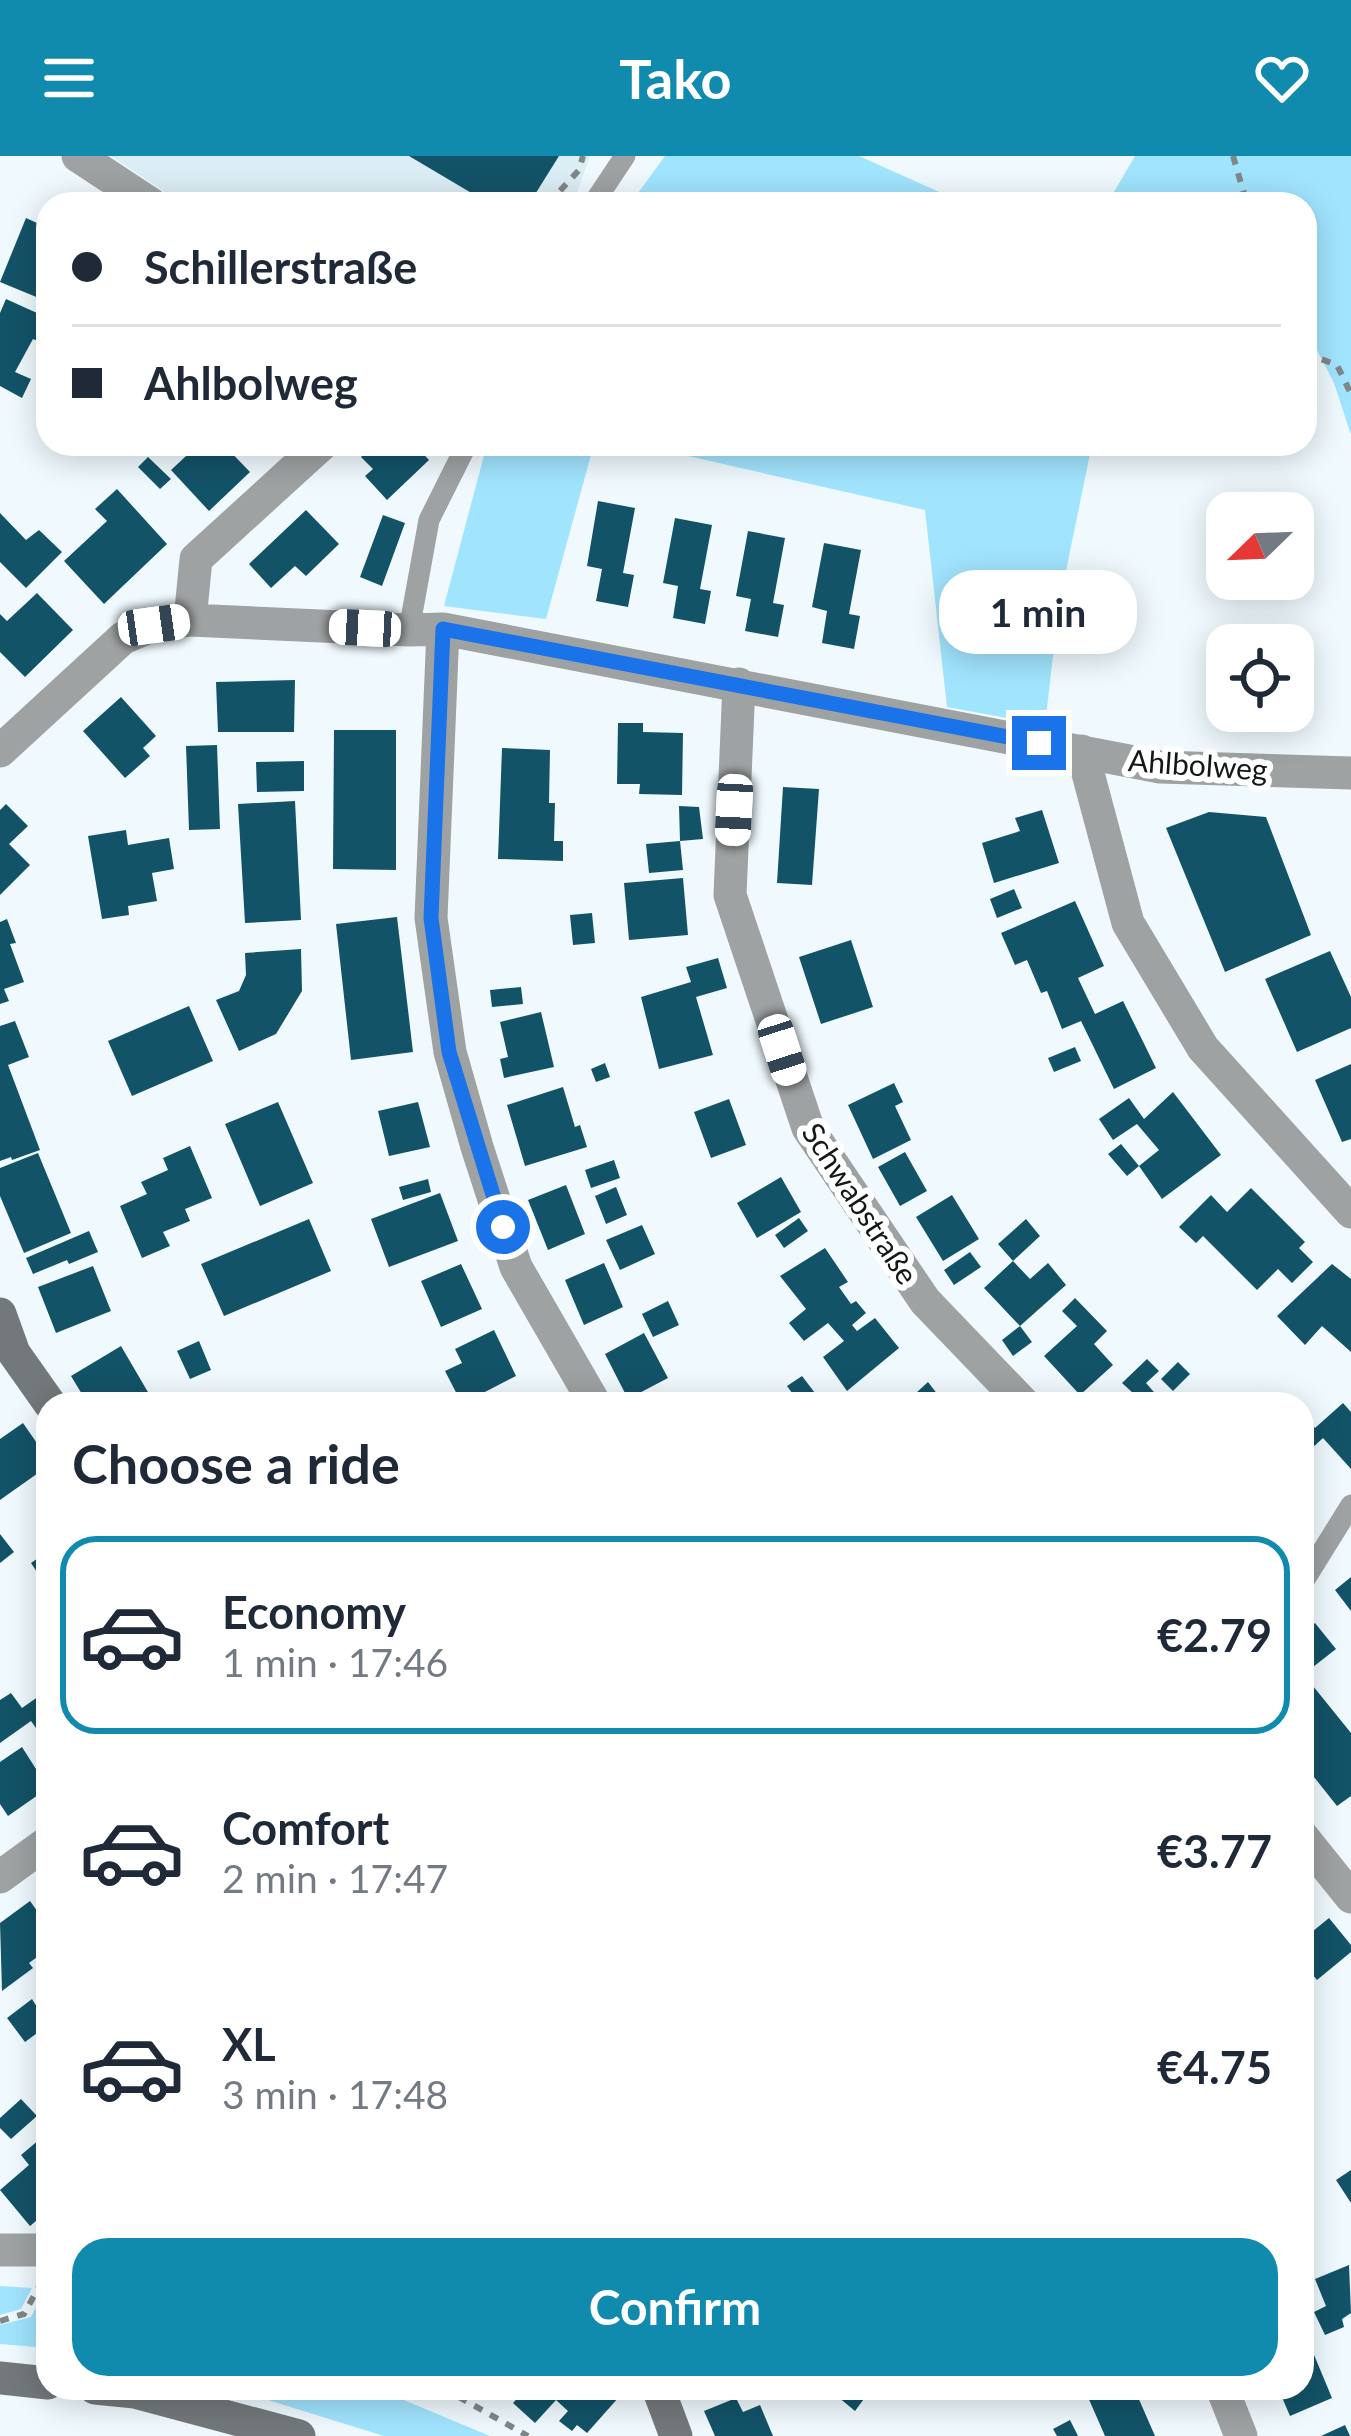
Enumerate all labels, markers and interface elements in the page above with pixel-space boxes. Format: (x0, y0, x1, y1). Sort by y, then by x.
icon: menu (36, 45, 102, 111)
icon: heart (1249, 45, 1315, 111)
text: Tako (619, 46, 732, 111)
text: Schillerstraße (144, 240, 417, 294)
text: Ahlbolweg (144, 356, 358, 410)
north arrow (1206, 492, 1314, 600)
map controls (1206, 492, 1314, 732)
callout: 1 min (940, 569, 1138, 653)
text: 1 min (990, 589, 1086, 635)
car (116, 602, 192, 648)
car (328, 608, 402, 648)
button: locate (1206, 624, 1314, 732)
route end (1012, 716, 1066, 770)
street label: Ahlbolweg (1127, 741, 1269, 787)
car (714, 773, 754, 847)
car (754, 1010, 810, 1090)
street label: Schwabstraße (796, 1116, 926, 1290)
route start (476, 1200, 530, 1254)
text: Choose a ride (72, 1431, 400, 1496)
icon: car (78, 1581, 186, 1689)
text: Economy (222, 1585, 406, 1639)
text: €2.79 (1157, 1608, 1272, 1662)
text: 1 min · 17:46 (222, 1639, 448, 1685)
icon: car (78, 1797, 186, 1905)
text: Comfort (222, 1801, 389, 1855)
text: €3.77 (1157, 1824, 1272, 1878)
text: 2 min · 17:47 (222, 1855, 448, 1901)
icon: car (78, 2013, 186, 2121)
text: XL (222, 2017, 276, 2071)
text: €4.75 (1157, 2040, 1272, 2094)
text: 3 min · 17:48 (222, 2071, 448, 2117)
button: Confirm (72, 2238, 1278, 2376)

